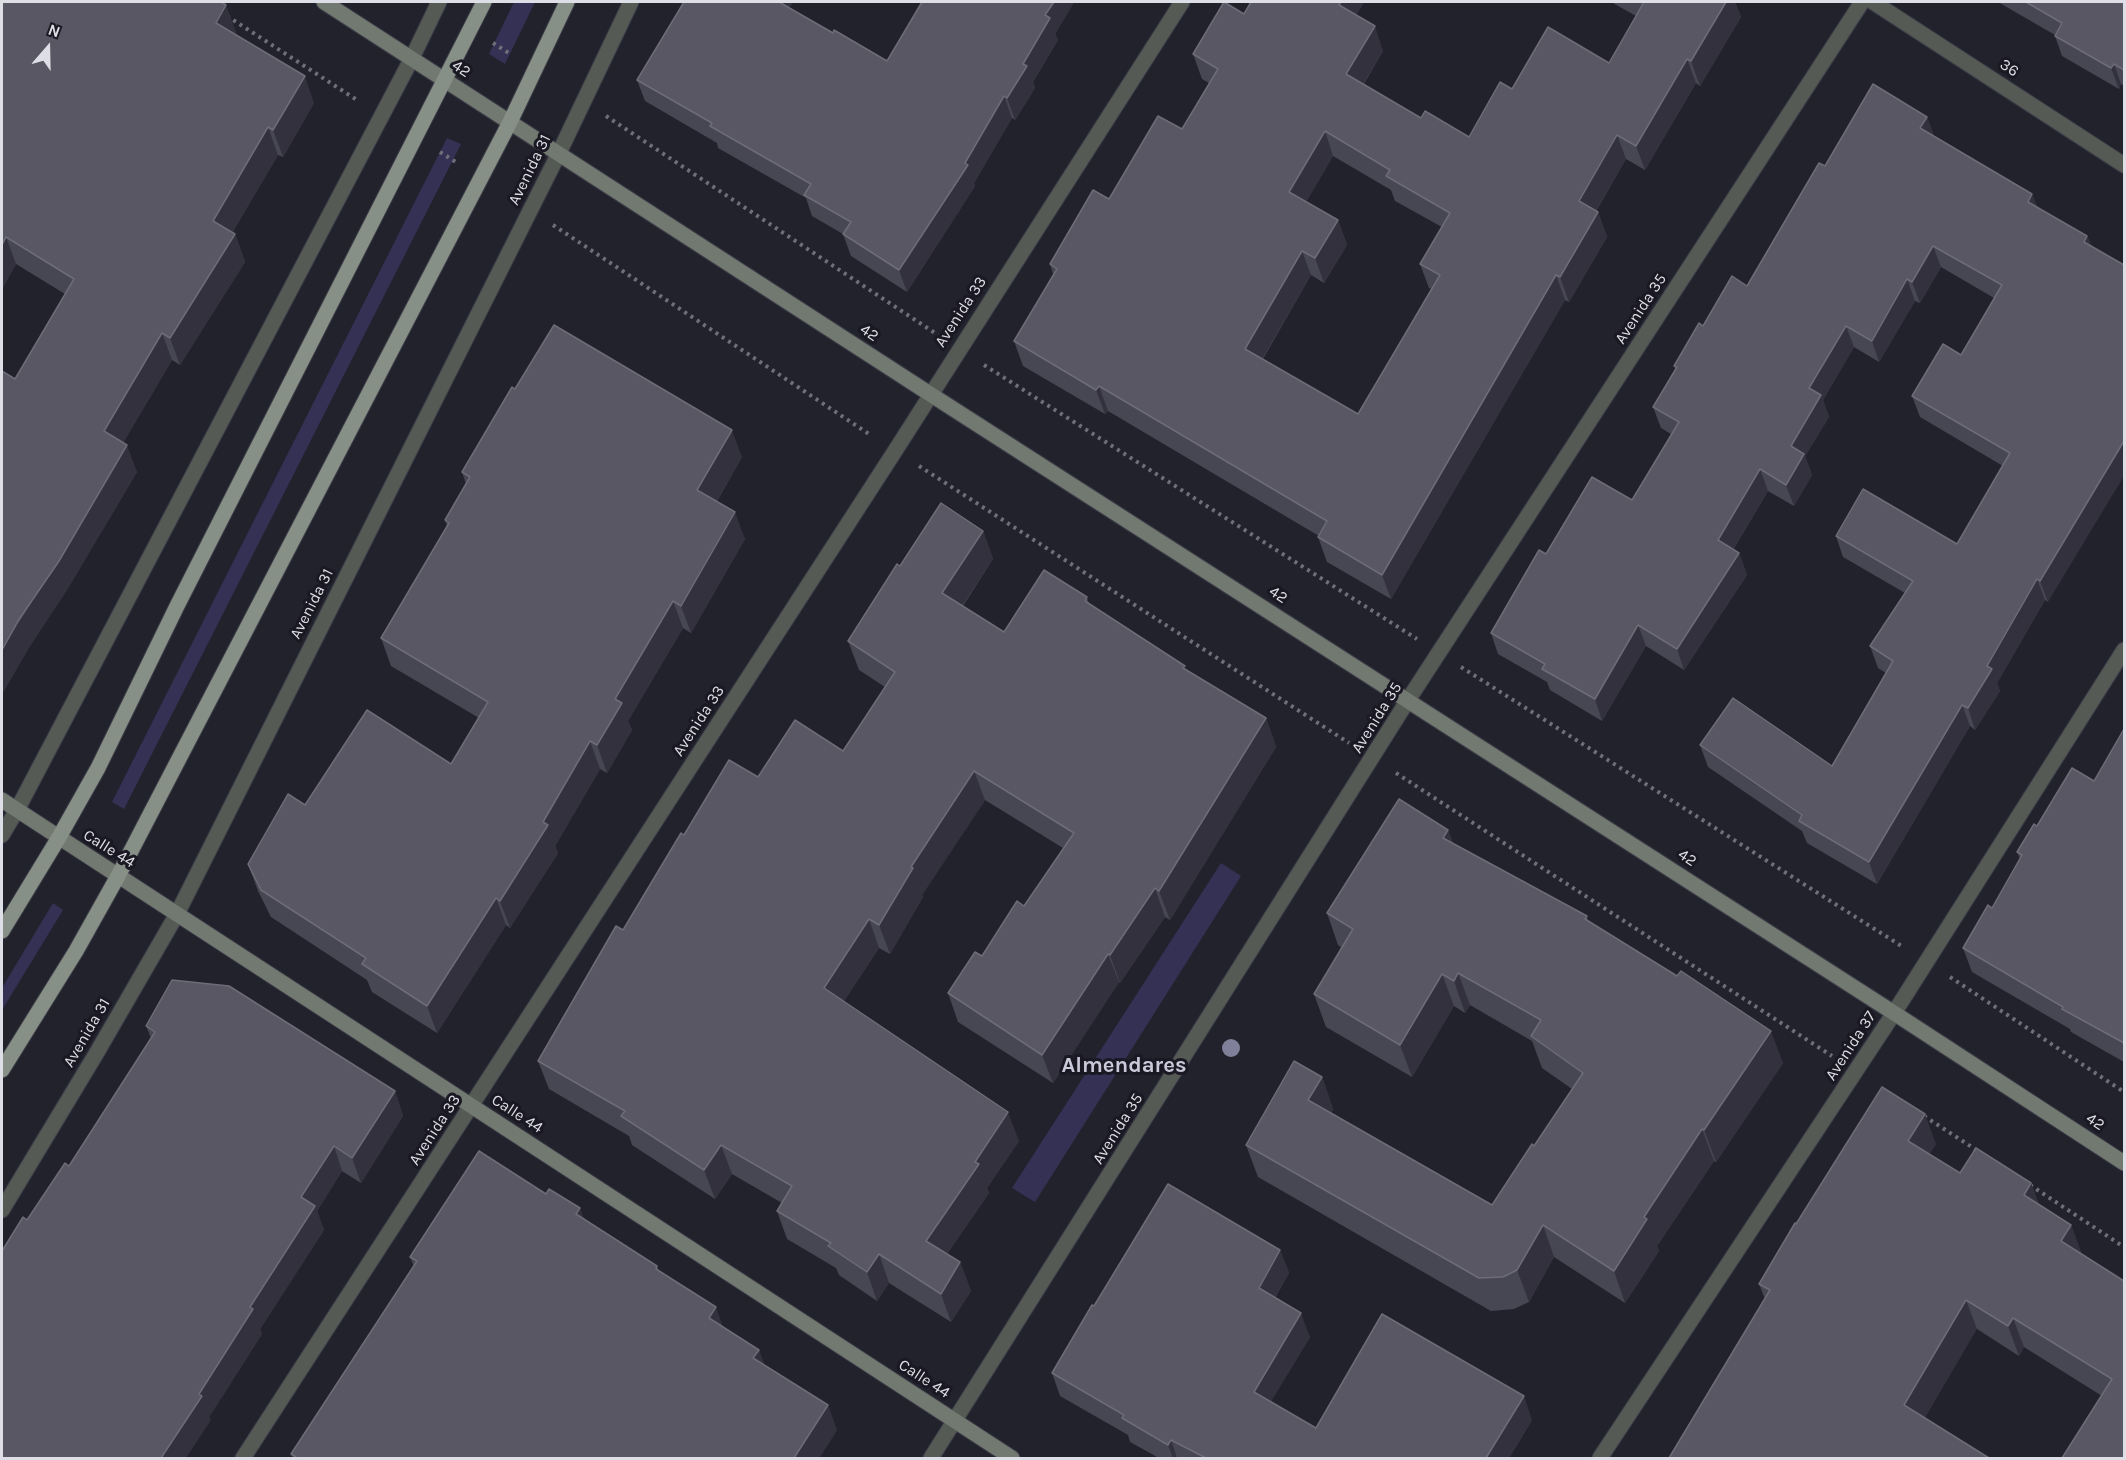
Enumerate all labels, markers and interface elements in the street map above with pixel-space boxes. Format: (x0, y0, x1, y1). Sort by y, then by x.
north arrow (18, 18, 78, 78)
text: N (46, 20, 63, 42)
street label: 36 (1996, 55, 2022, 81)
street label: 42 (448, 56, 474, 82)
street label: Avenida 31 (505, 131, 555, 209)
street label: Avenida 35 (1611, 270, 1671, 348)
street label: Avenida 33 (931, 273, 991, 351)
street label: 42 (856, 320, 882, 346)
street label: Avenida 31 (286, 566, 338, 642)
street label: 42 (1265, 582, 1291, 608)
street label: Avenida 35 (1348, 679, 1406, 757)
street label: Avenida 33 (669, 682, 729, 760)
street label: Calle 44 (80, 826, 138, 872)
street label: 42 (1674, 845, 1700, 871)
street label: Avenida 31 (60, 995, 114, 1071)
street label: Avenida 37 (1822, 1008, 1880, 1084)
district label: Almendares (1062, 1053, 1186, 1079)
street label: Calle 44 (488, 1090, 546, 1138)
street label: Avenida 35 (1089, 1090, 1147, 1168)
street label: Avenida 33 (405, 1091, 465, 1169)
street label: 42 (2082, 1109, 2108, 1135)
street label: Calle 44 (895, 1355, 953, 1403)

